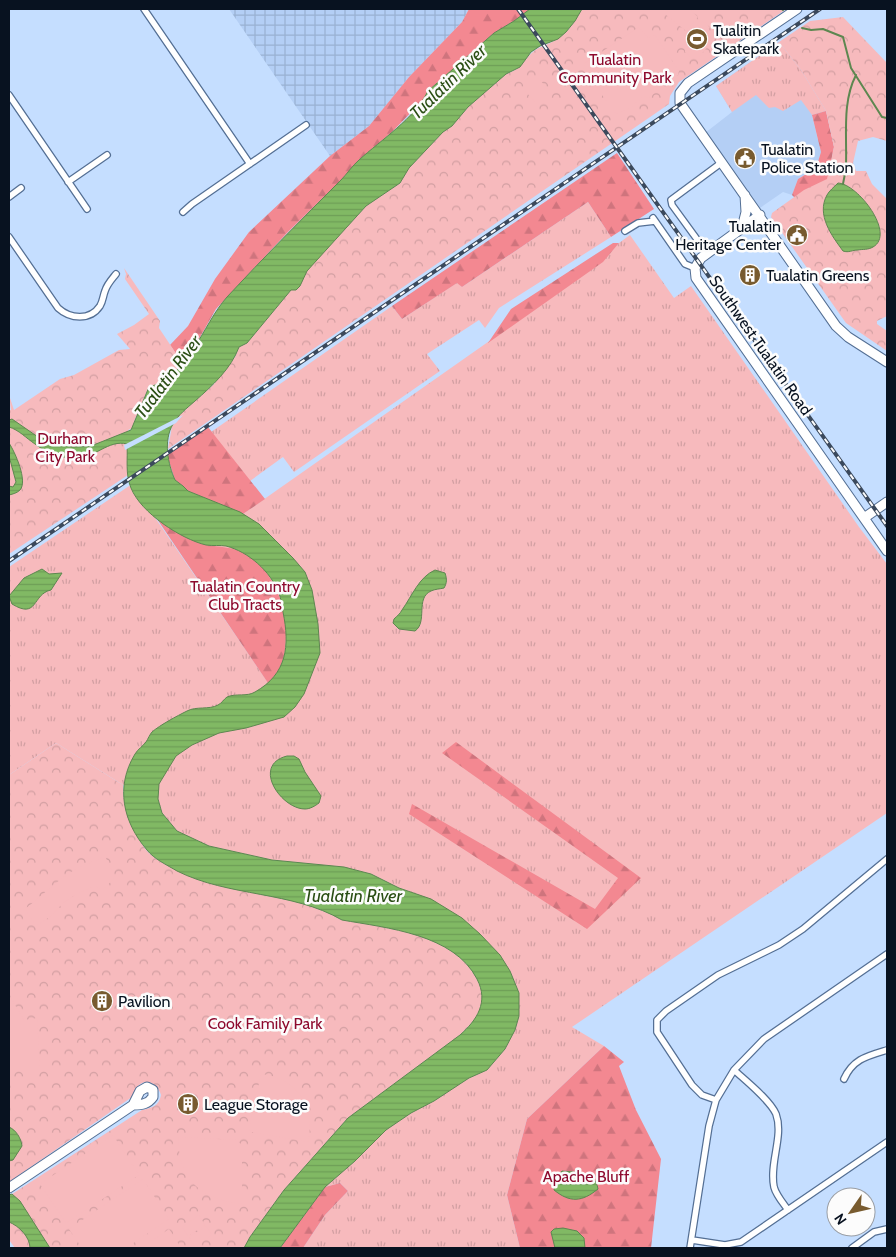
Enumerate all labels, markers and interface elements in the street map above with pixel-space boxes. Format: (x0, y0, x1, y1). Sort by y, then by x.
place label: Tualitin Skatepark (713, 21, 780, 58)
sports icon: Tualitin Skatepark (685, 27, 709, 51)
water label: Tualatin River (405, 39, 492, 124)
park label: Tualatin Community Park (558, 50, 672, 87)
place label: Tualatin Police Station (761, 140, 853, 177)
public building icon: Tualatin Police Station (733, 146, 757, 170)
place label: Tualatin Heritage Center (675, 217, 782, 254)
public building icon: Tualatin Heritage Center (785, 223, 809, 247)
building icon: Tualatin Greens (738, 263, 762, 287)
place label: Tualatin Greens (766, 266, 870, 285)
street label: Southwest Tualatin Road (705, 272, 816, 419)
water label: Tualatin River (130, 330, 207, 423)
park label: Durham City Park (35, 429, 96, 466)
park label: Tualatin Country Club Tracts (190, 577, 300, 614)
water label: Tualatin River (304, 885, 403, 907)
building icon: Pavilion (90, 989, 114, 1013)
place label: Pavilion (118, 992, 171, 1011)
park label: Cook Family Park (208, 1014, 323, 1033)
building icon: League Storage (176, 1092, 200, 1116)
place label: League Storage (204, 1095, 308, 1114)
park label: Apache Bluff (543, 1167, 630, 1186)
north arrow (826, 1187, 876, 1237)
text: N (830, 1210, 850, 1228)

